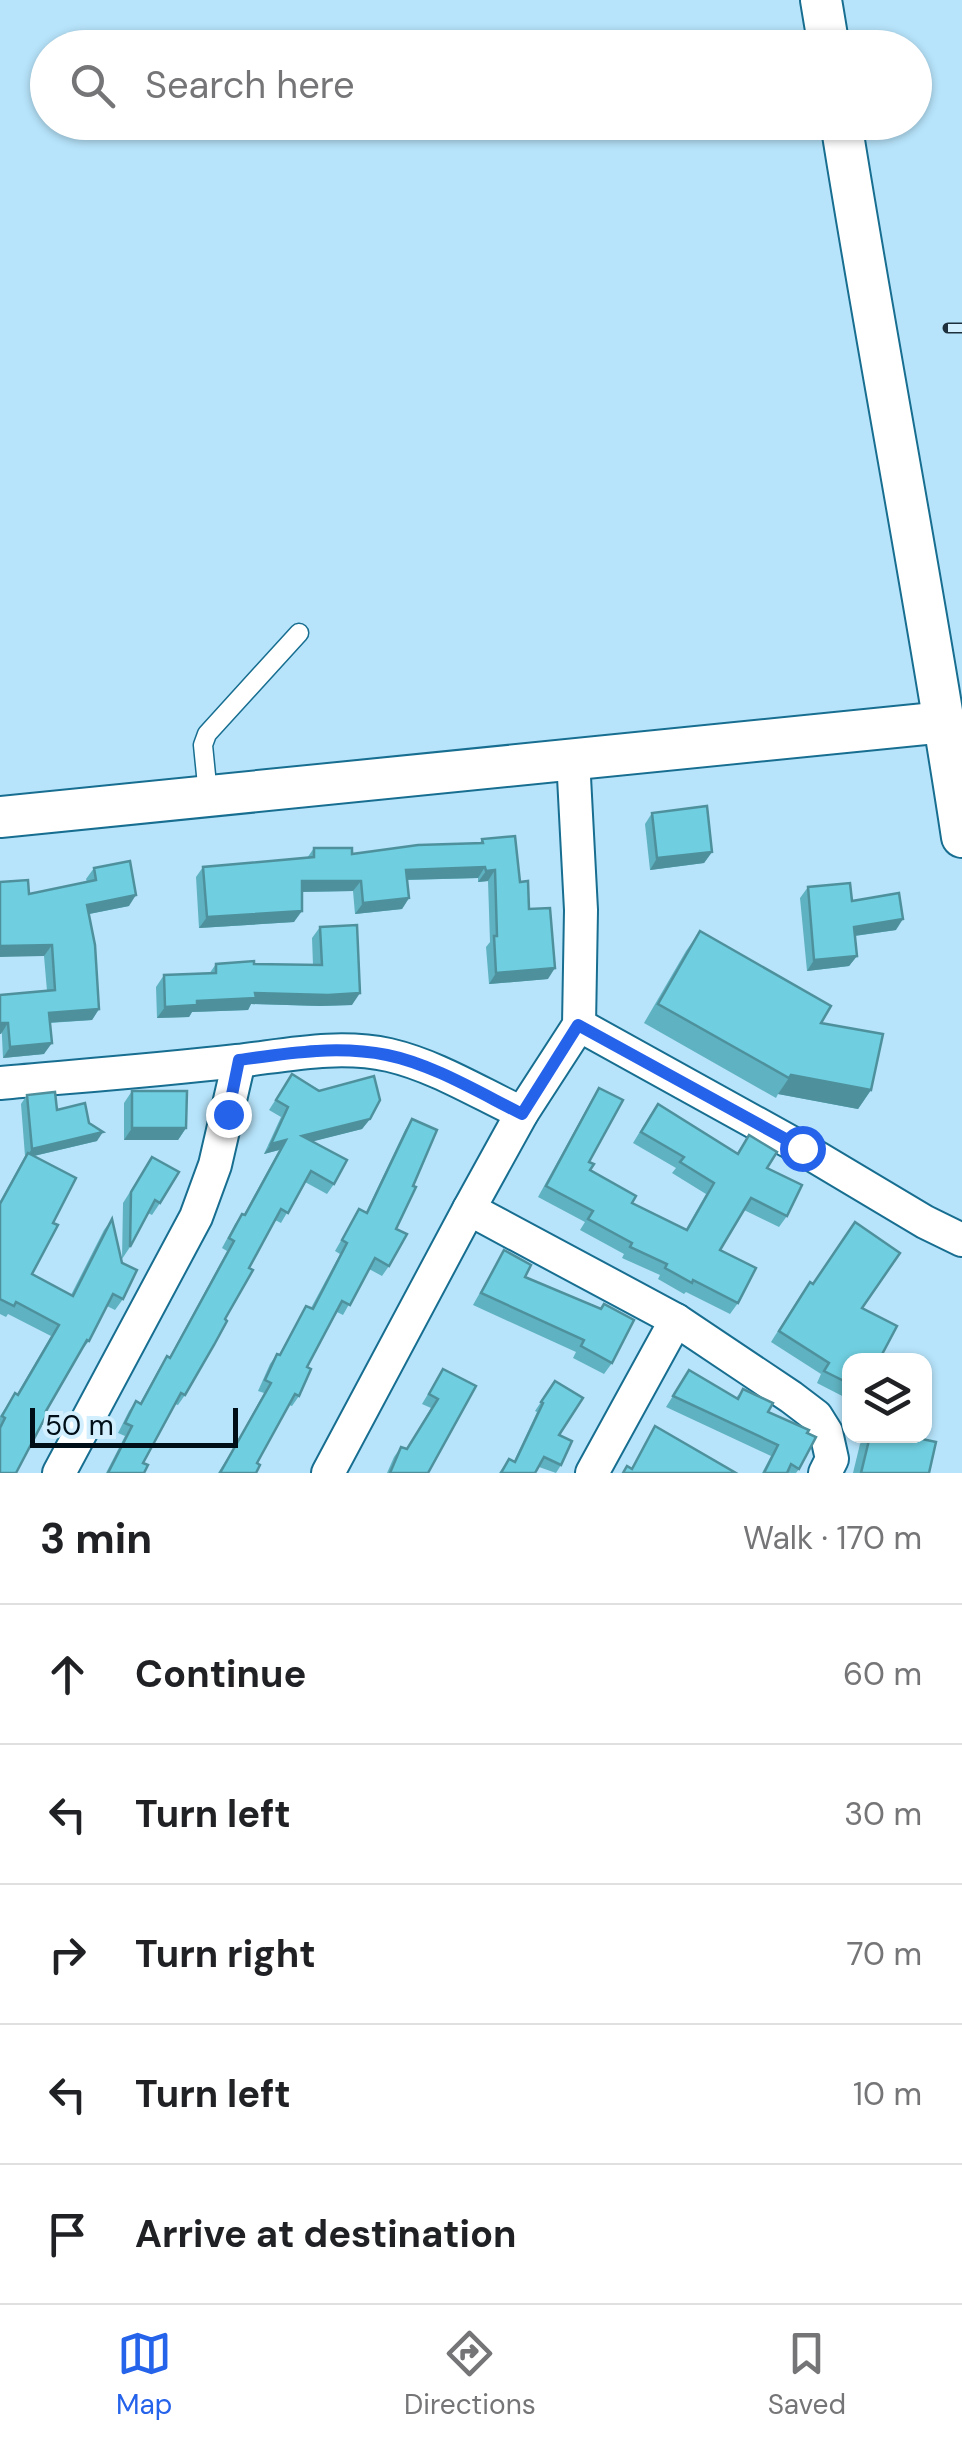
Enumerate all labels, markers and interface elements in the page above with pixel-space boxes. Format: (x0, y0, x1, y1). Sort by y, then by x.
search box (30, 30, 932, 140)
icon: search (65, 58, 120, 113)
text: Search here (145, 60, 355, 110)
route end (206, 1092, 252, 1138)
route start (780, 1126, 826, 1172)
map controls (842, 1353, 932, 1443)
button: layers (842, 1353, 932, 1443)
scale bar (30, 1403, 238, 1448)
text: 50 m (45, 1407, 114, 1444)
text: 3 min (40, 1511, 152, 1566)
text: Walk · 170 m (743, 1517, 922, 1559)
icon: ahead (40, 1647, 95, 1702)
text: Continue (135, 1649, 306, 1699)
text: 60 m (843, 1653, 922, 1695)
icon: left (40, 1787, 95, 1842)
text: Turn left (135, 1789, 291, 1839)
text: 30 m (844, 1793, 922, 1835)
icon: right (40, 1927, 95, 1982)
text: Turn right (135, 1929, 316, 1979)
text: 70 m (846, 1933, 922, 1975)
icon: left (40, 2067, 95, 2122)
text: Turn left (135, 2069, 291, 2119)
text: 10 m (853, 2073, 922, 2115)
icon: arrive (40, 2207, 95, 2262)
text: Arrive at destination (135, 2209, 517, 2259)
tab: Map (116, 2326, 172, 2423)
tab: Directions (404, 2326, 536, 2423)
tab: Saved (768, 2326, 846, 2423)

